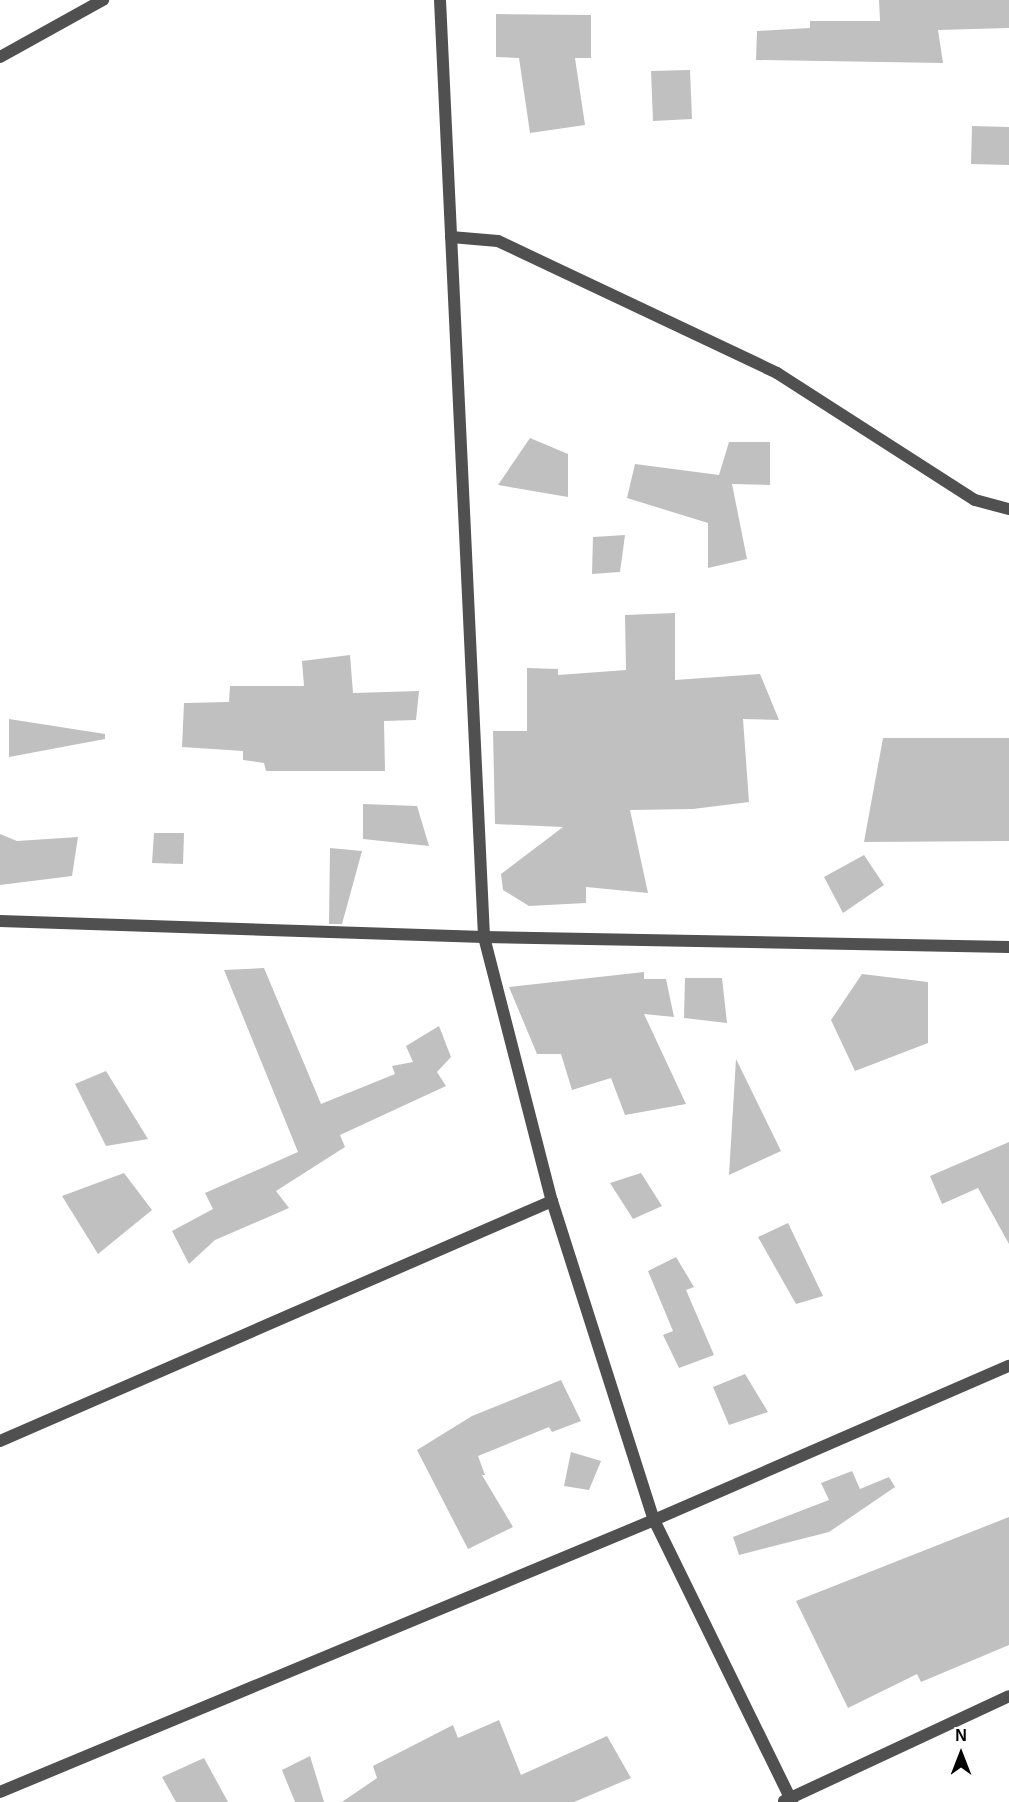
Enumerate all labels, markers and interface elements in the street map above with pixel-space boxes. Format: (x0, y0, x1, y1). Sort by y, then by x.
north arrow (931, 1724, 991, 1784)
text: N (955, 1727, 967, 1744)

